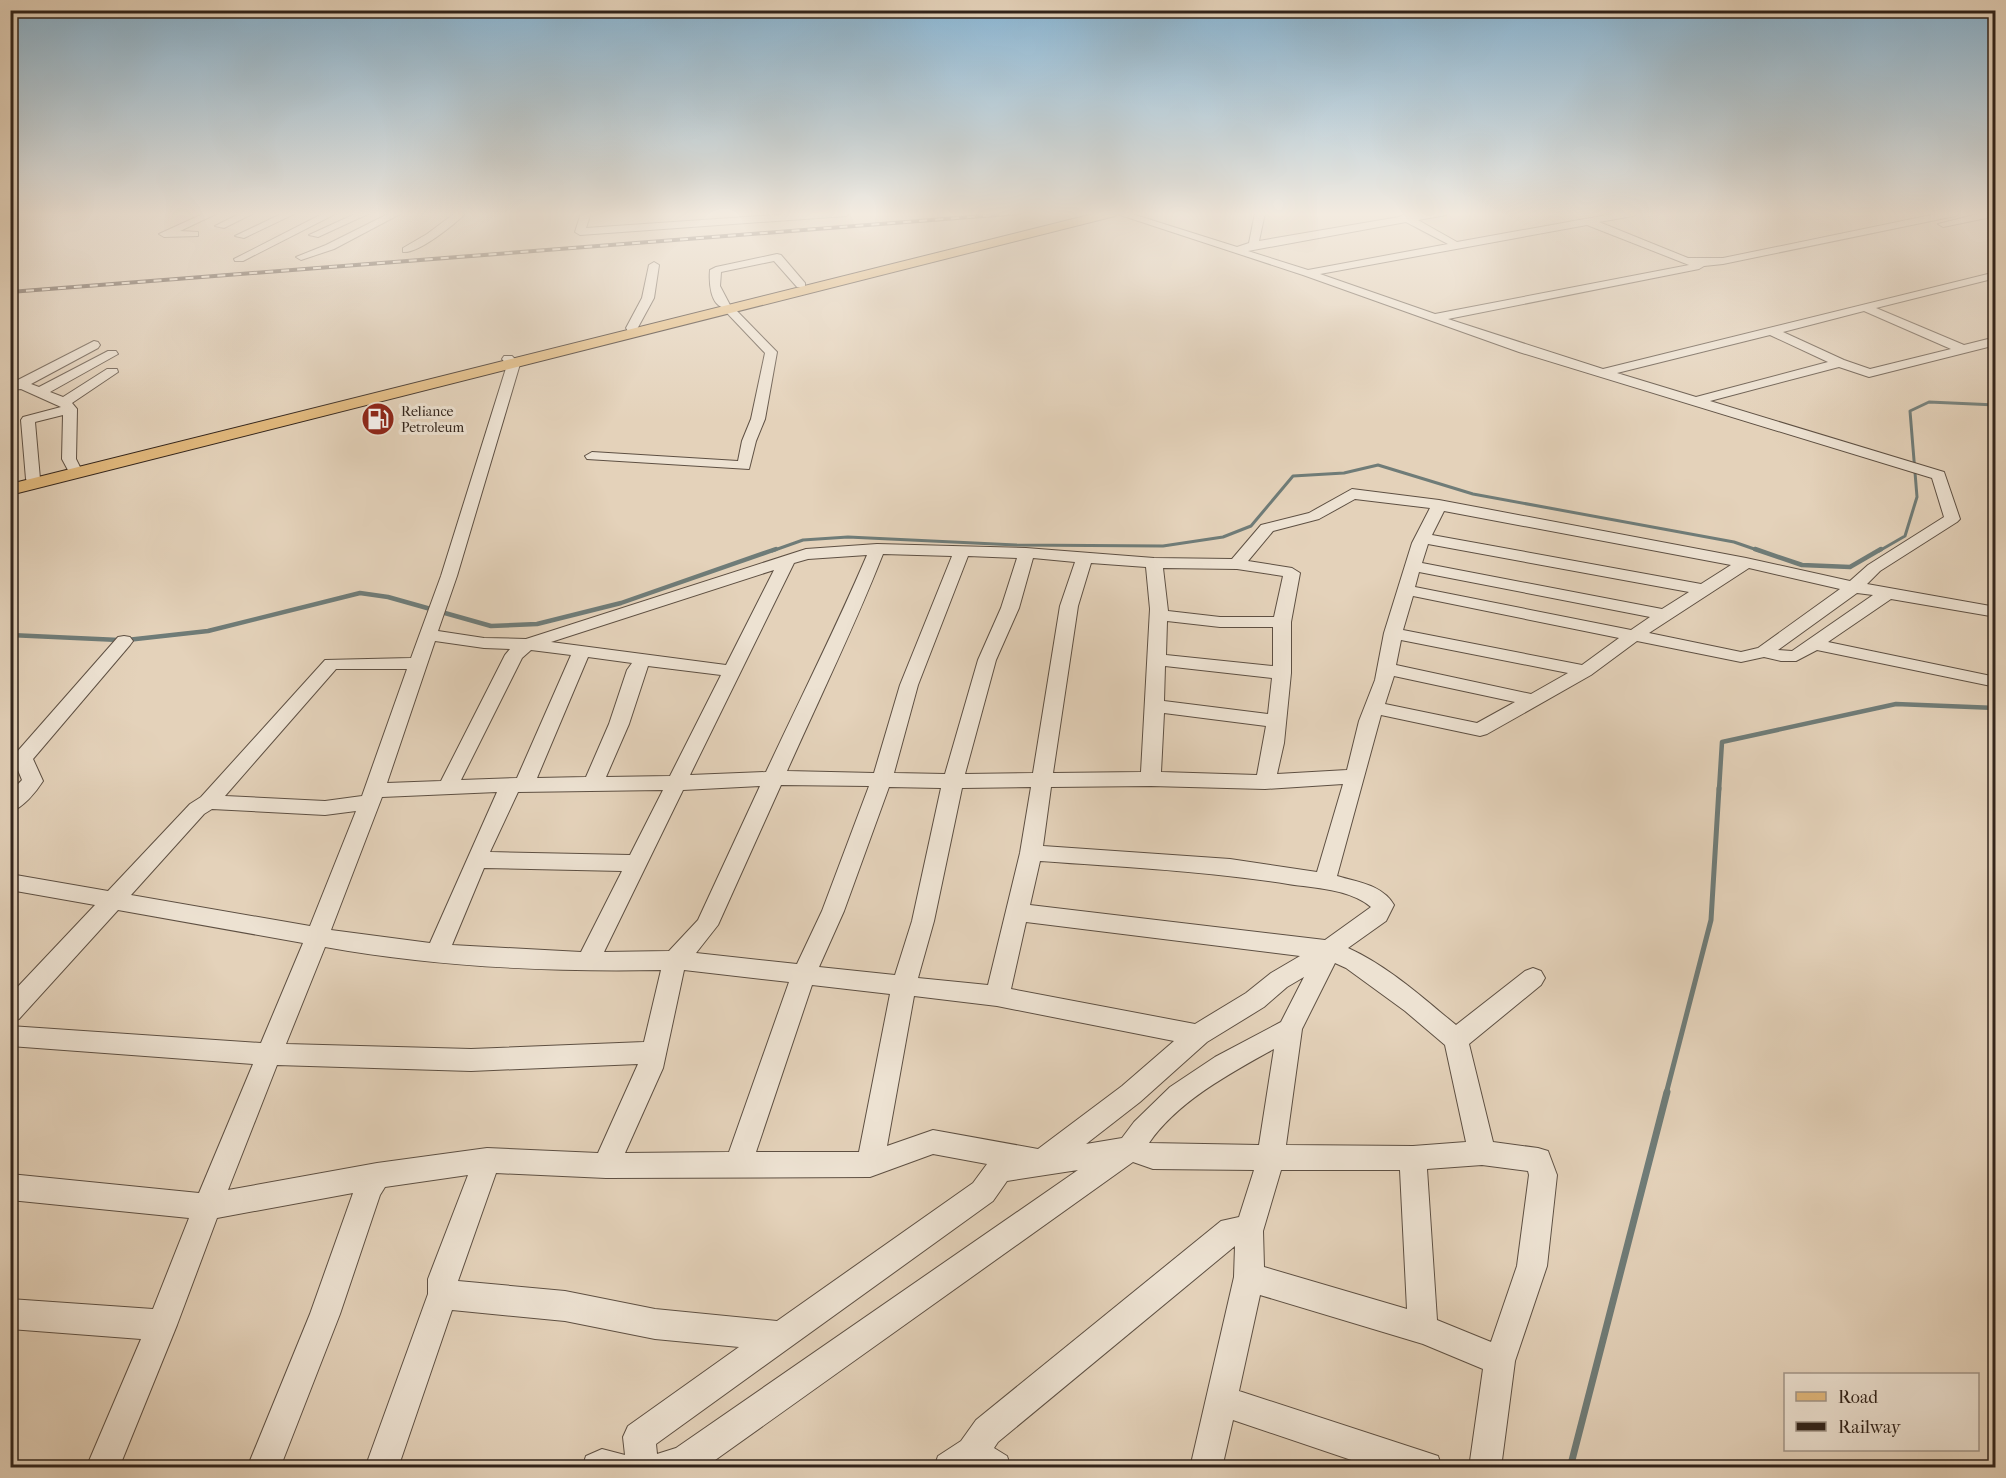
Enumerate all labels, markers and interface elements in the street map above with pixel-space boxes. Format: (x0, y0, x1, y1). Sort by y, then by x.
fuel station icon: Reliance Petroleum (360, 401, 396, 437)
place label: Reliance Petroleum (401, 403, 464, 436)
legend (1784, 1373, 1979, 1451)
text: Road (1838, 1387, 1878, 1408)
text: Railway (1838, 1417, 1902, 1438)

